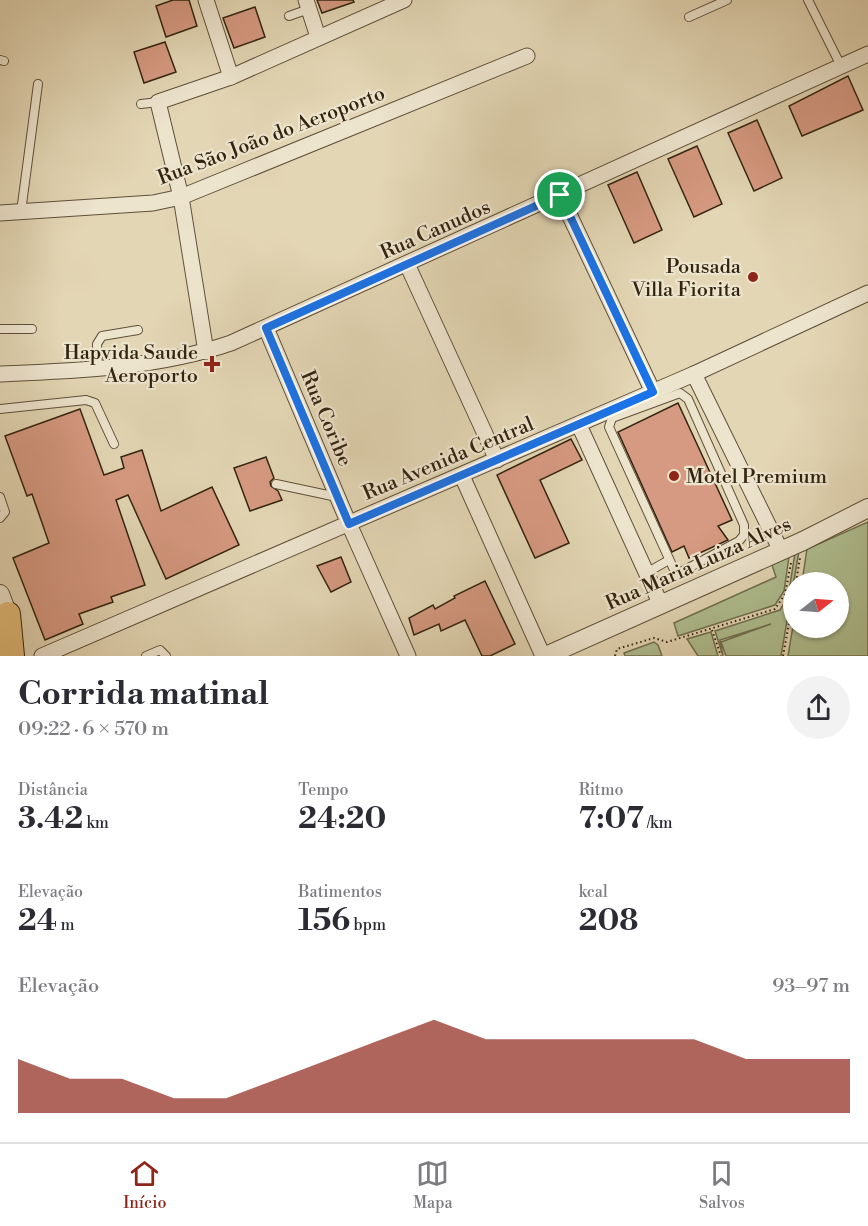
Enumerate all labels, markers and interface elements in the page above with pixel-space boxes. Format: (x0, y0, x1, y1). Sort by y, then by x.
street label: Rua São João do Aeroporto (154, 81, 389, 191)
pin (534, 169, 585, 220)
icon: arrive (543, 178, 576, 211)
street label: Rua Canudos (377, 195, 495, 266)
place label: Pousada Villa Fiorita (630, 255, 742, 303)
marker: Pousada Villa Fiorita (746, 270, 760, 284)
place label: Hapvida Saude Aeroporto (64, 341, 198, 389)
marker: Hapvida Saude Aeroporto (203, 355, 221, 373)
street label: Rua Coribe (294, 367, 357, 470)
street label: Rua Avenida Central (359, 412, 538, 507)
place label: Motel Premium (686, 465, 828, 490)
marker: Motel Premium (667, 469, 681, 483)
street label: Rua Maria Luiza Alves (602, 512, 795, 617)
north arrow (783, 572, 849, 638)
map controls (783, 572, 849, 638)
text: Corrida matinal (18, 674, 269, 715)
button: share (787, 676, 850, 739)
text: 09:22 · 6 × 570 m (18, 717, 169, 742)
text: Distância (18, 780, 88, 800)
text: Tempo (298, 780, 348, 800)
text: Ritmo (579, 780, 623, 800)
text: 3.42 (18, 800, 83, 838)
text: 24:20 (298, 800, 386, 838)
text: 7:07 (579, 800, 644, 838)
text: km (83, 813, 109, 833)
text: /km (644, 813, 672, 833)
text: Elevação (18, 882, 83, 902)
text: Batimentos (298, 882, 382, 902)
text: kcal (579, 882, 608, 902)
text: 24 (18, 902, 57, 940)
text: 156 (298, 902, 350, 940)
text: 208 (579, 902, 638, 940)
text: m (57, 915, 74, 935)
text: bpm (350, 915, 386, 935)
text: Elevação (18, 974, 99, 999)
text: 93–97 m (772, 974, 850, 999)
tab: Início (123, 1157, 166, 1213)
tab: Mapa (413, 1157, 453, 1213)
tab: Salvos (699, 1157, 745, 1213)

